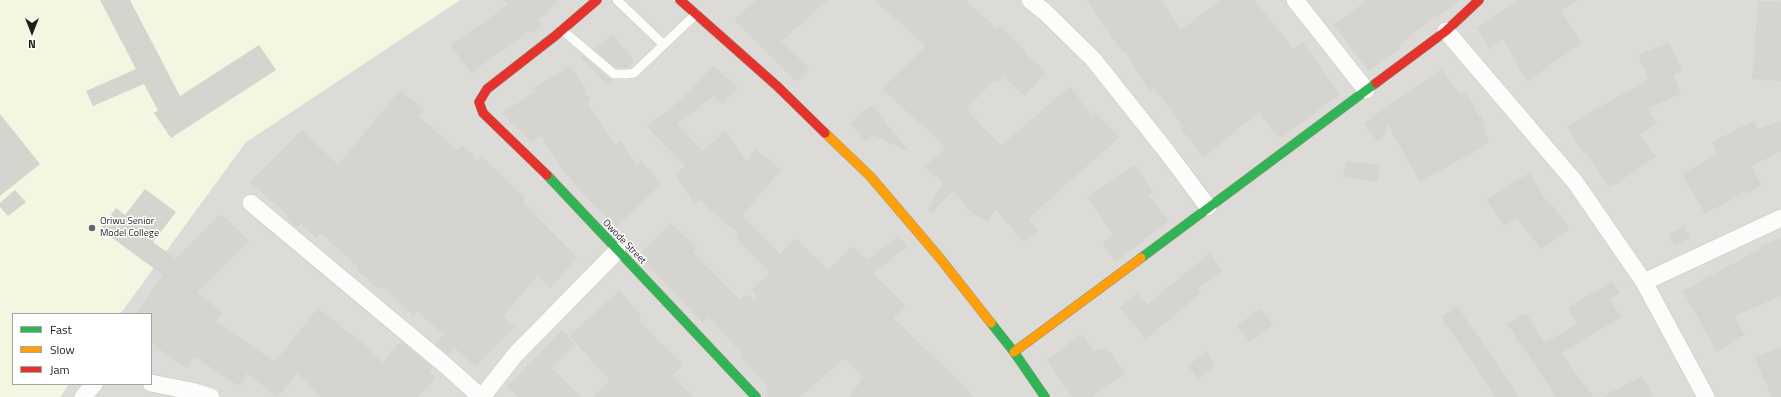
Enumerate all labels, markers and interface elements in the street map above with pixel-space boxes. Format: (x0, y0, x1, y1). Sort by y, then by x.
north arrow (12, 12, 52, 52)
text: N (28, 36, 36, 52)
place label: Oriwu Senior Model College (100, 216, 159, 240)
street label: Owode Street (600, 217, 648, 267)
marker: Oriwu Senior Model College (87, 223, 97, 233)
legend (12, 313, 152, 385)
text: Fast (50, 320, 72, 339)
text: Slow (50, 340, 75, 359)
text: Jam (50, 360, 70, 379)

